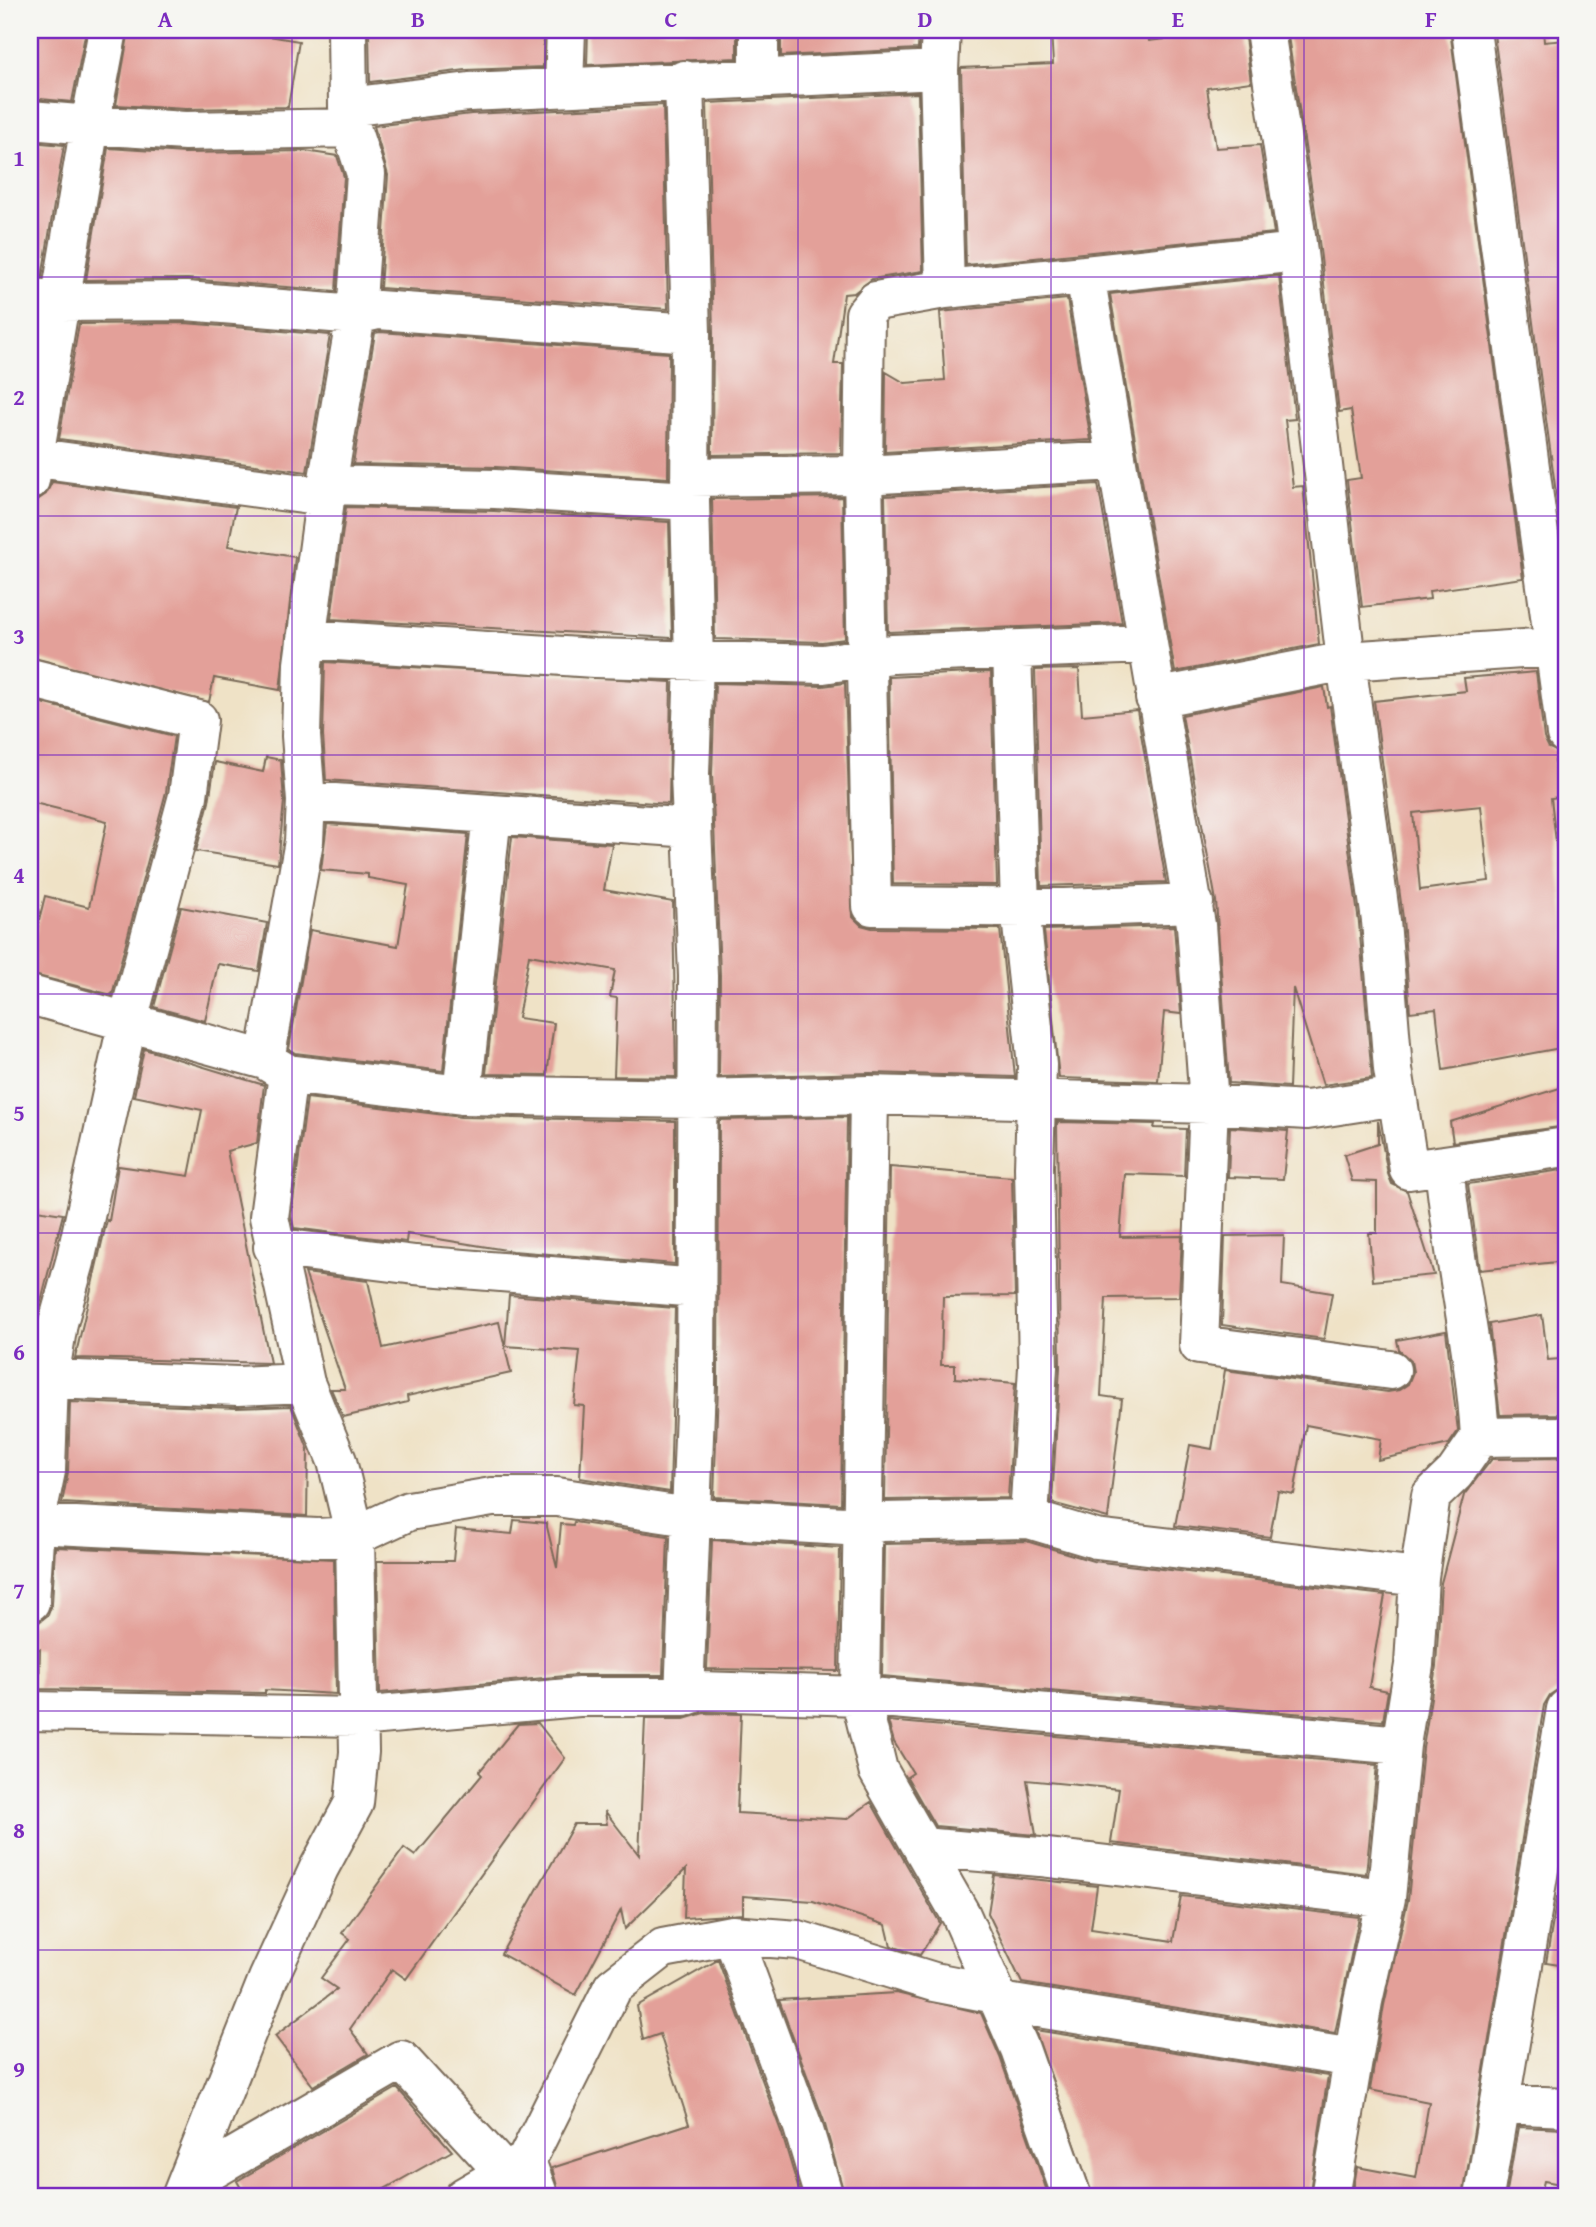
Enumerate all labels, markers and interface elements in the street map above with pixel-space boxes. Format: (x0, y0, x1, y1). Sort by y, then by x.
text: A (158, 2, 173, 35)
text: B (411, 2, 425, 35)
text: C (664, 2, 678, 35)
text: D (918, 2, 933, 35)
text: E (1172, 2, 1184, 35)
text: F (1425, 2, 1437, 35)
text: 1 (13, 141, 25, 174)
text: 2 (13, 380, 25, 413)
text: 3 (13, 619, 25, 652)
text: 4 (13, 858, 25, 891)
text: 5 (13, 1096, 25, 1129)
text: 6 (13, 1335, 25, 1368)
text: 7 (13, 1574, 25, 1607)
text: 8 (13, 1813, 25, 1846)
text: 9 (13, 2052, 25, 2085)

